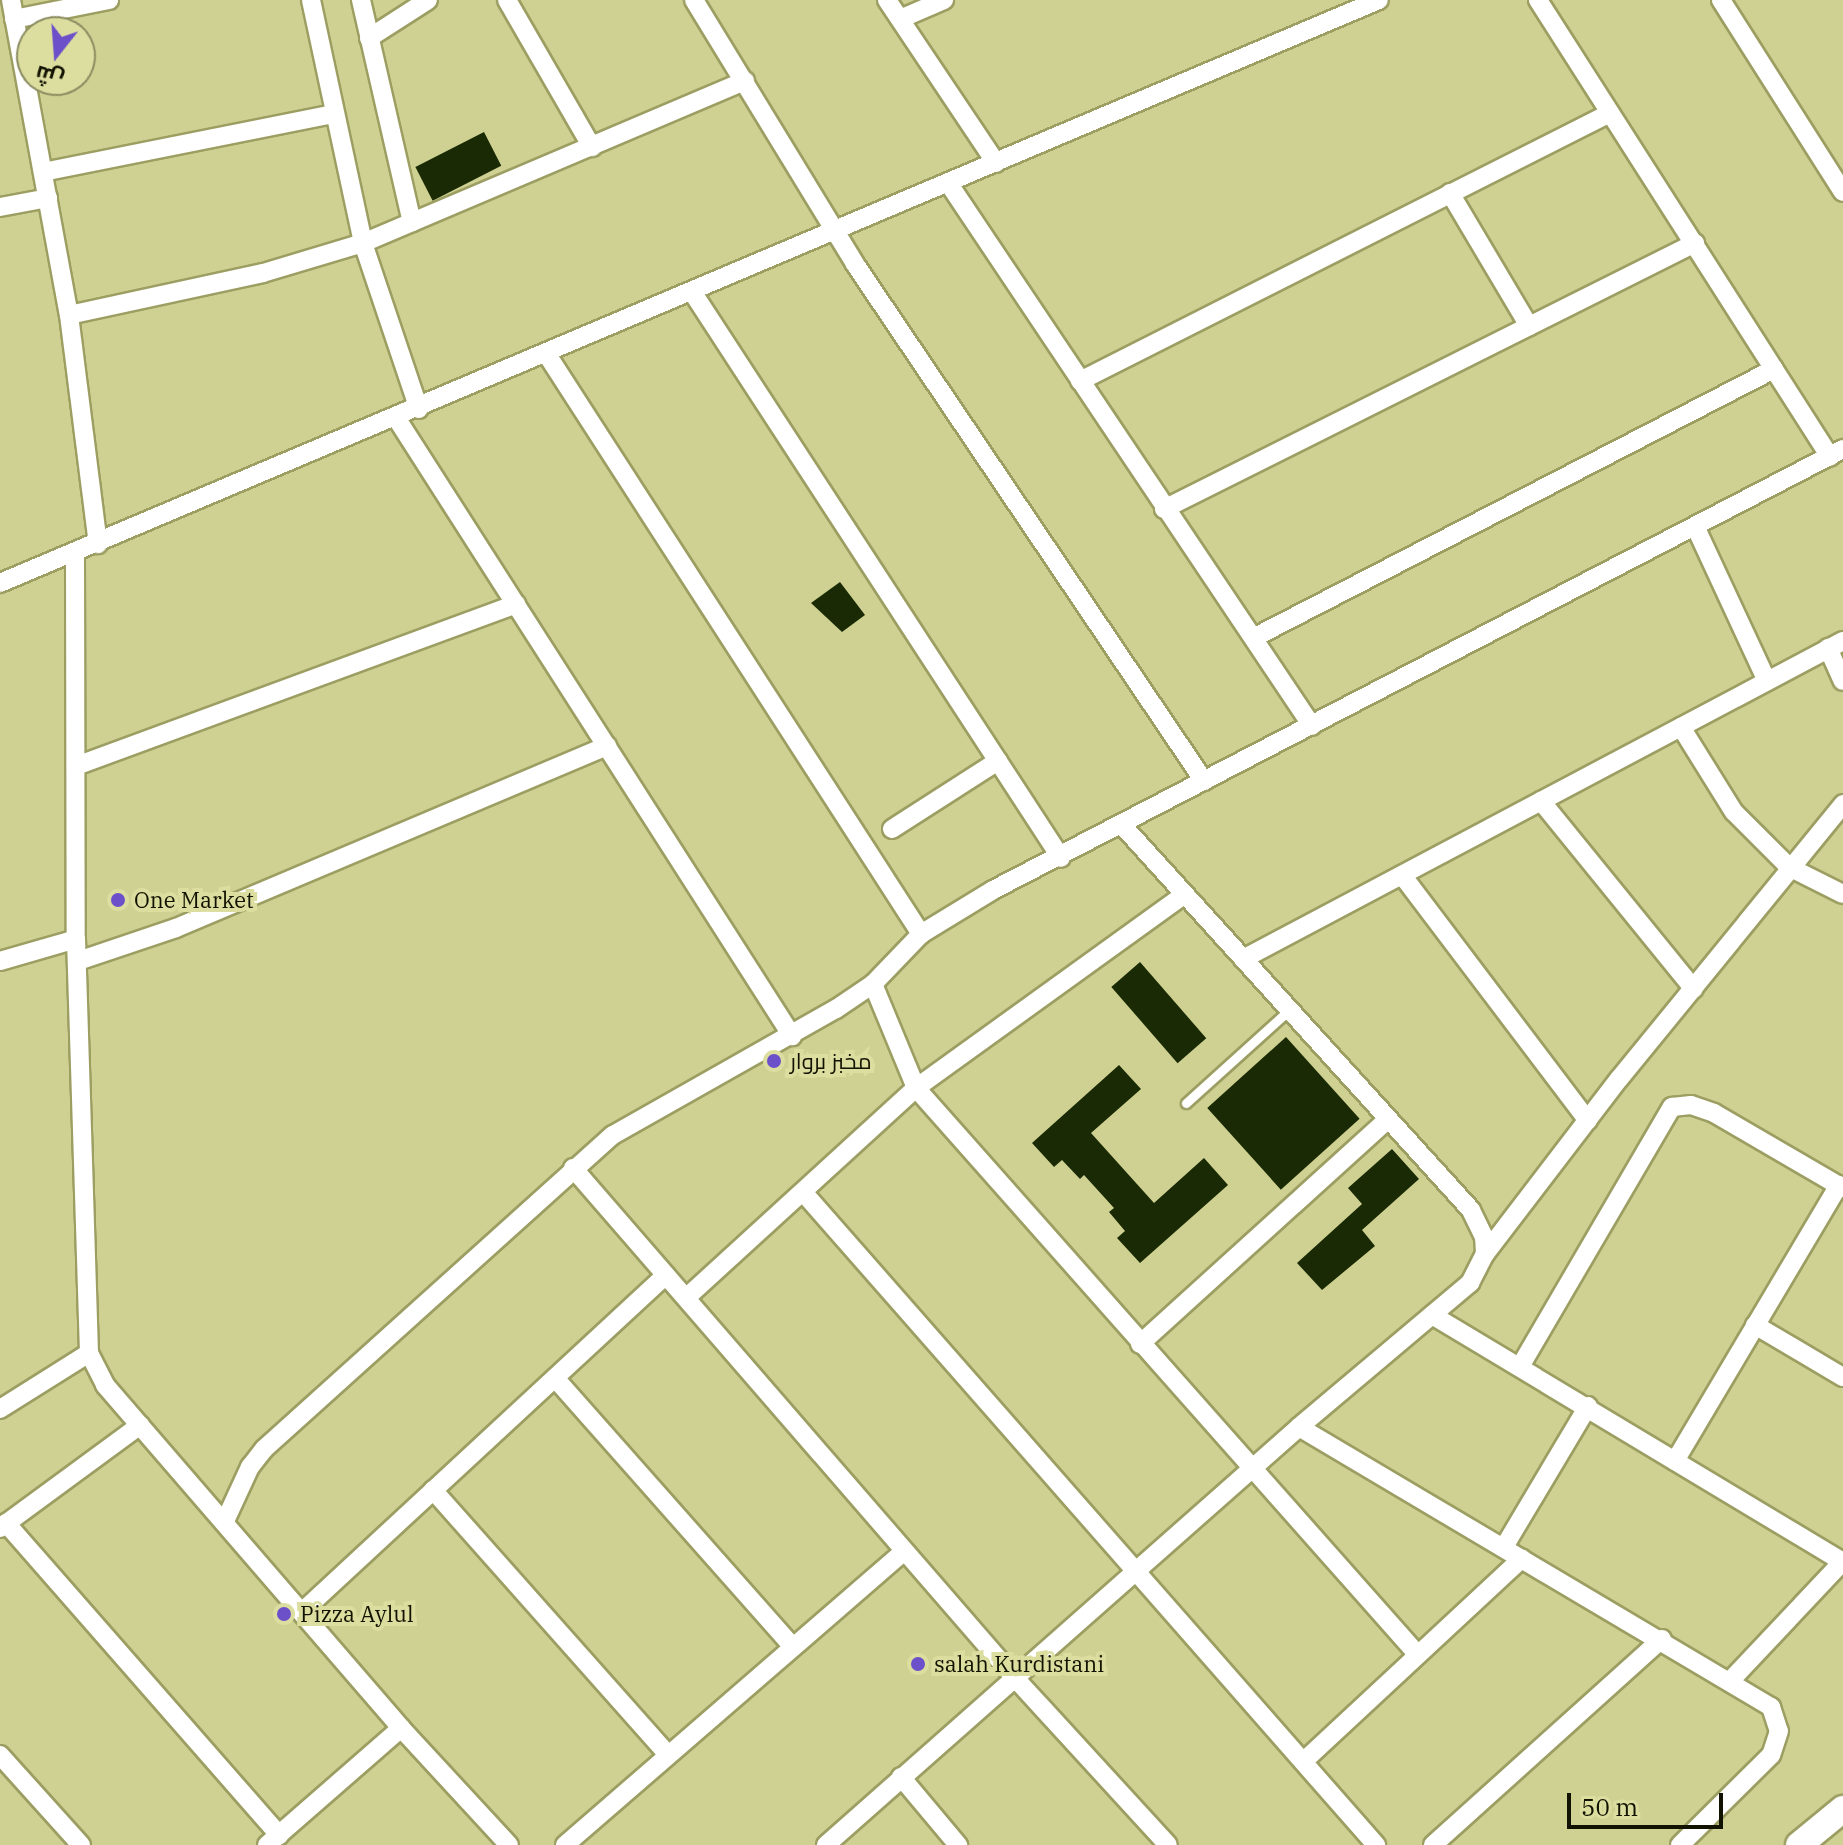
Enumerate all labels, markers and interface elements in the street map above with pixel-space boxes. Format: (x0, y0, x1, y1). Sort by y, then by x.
north arrow (16, 16, 96, 96)
text: ش (32, 60, 67, 96)
place label: One Market (134, 887, 254, 913)
marker: One Market (109, 891, 127, 909)
place label: مخبز بروار (790, 1048, 872, 1074)
marker: مخبز بروار (765, 1052, 783, 1070)
place label: Pizza Aylul (300, 1601, 413, 1627)
marker: Pizza Aylul (275, 1605, 293, 1623)
place label: salah Kurdistani (934, 1651, 1104, 1677)
marker: salah Kurdistani (909, 1655, 927, 1673)
scale bar (1571, 1777, 1727, 1827)
text: 50 m (1581, 1791, 1638, 1823)

